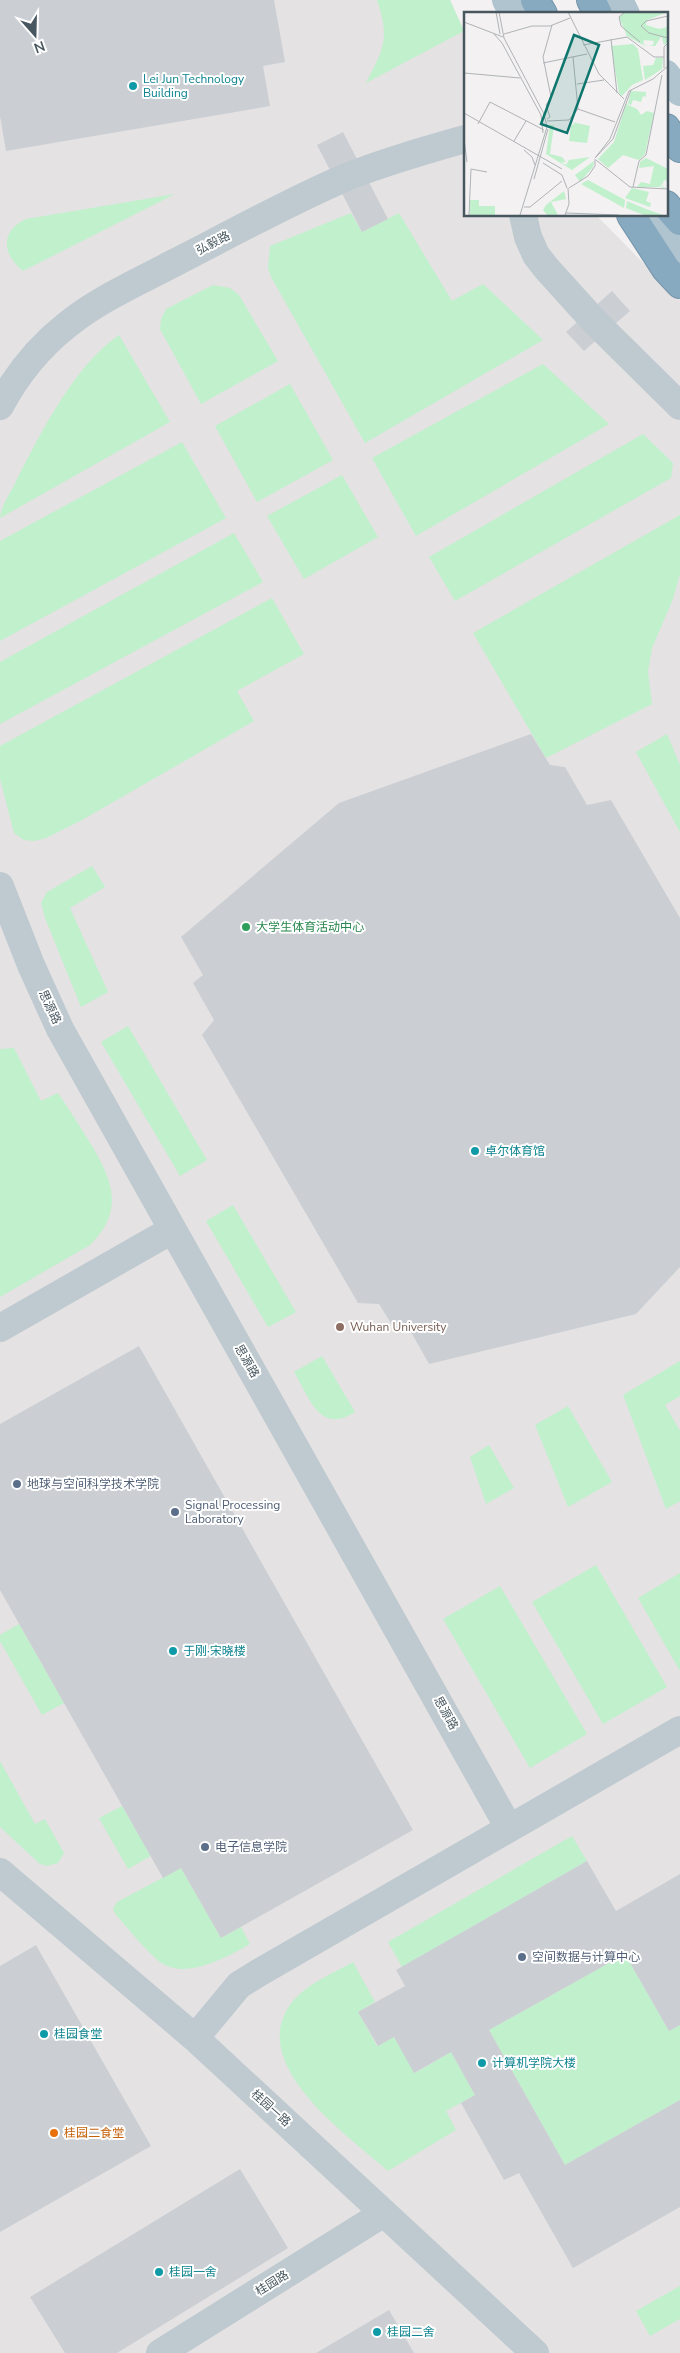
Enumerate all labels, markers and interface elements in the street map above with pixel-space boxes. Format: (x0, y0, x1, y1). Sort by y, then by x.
north arrow (10, 10, 60, 60)
inset map (464, 12, 668, 216)
text: N (31, 36, 47, 57)
place label: Lei Jun Technology Building (143, 71, 245, 101)
marker: Lei Jun Technology Building (127, 80, 139, 92)
street label: 弘毅路 (193, 228, 233, 258)
place label: 大学生体育活动中心 (256, 919, 364, 935)
marker: 大学生体育活动中心 (240, 921, 252, 933)
street label: 思源路 (35, 987, 65, 1027)
place label: 卓尔体育馆 (485, 1143, 545, 1159)
marker: 卓尔体育馆 (469, 1145, 481, 1157)
place label: Wuhan University (350, 1319, 447, 1335)
marker: Wuhan University (334, 1321, 346, 1333)
street label: 思源路 (231, 1341, 263, 1381)
place label: 地球与空间科学技术学院 (27, 1476, 159, 1492)
marker: 地球与空间科学技术学院 (11, 1478, 23, 1490)
place label: Signal Processing Laboratory (185, 1497, 280, 1527)
marker: Signal Processing Laboratory (169, 1506, 181, 1518)
place label: 于刚·宋晓楼 (183, 1643, 246, 1659)
marker: 于刚·宋晓楼 (167, 1645, 179, 1657)
street label: 思源路 (430, 1693, 462, 1733)
place label: 电子信息学院 (215, 1839, 287, 1855)
marker: 电子信息学院 (199, 1841, 211, 1853)
place label: 空间数据与计算中心 (532, 1949, 640, 1965)
marker: 空间数据与计算中心 (516, 1951, 528, 1963)
place label: 桂园食堂 (54, 2026, 102, 2042)
marker: 桂园食堂 (38, 2028, 50, 2040)
place label: 计算机学院大楼 (492, 2055, 576, 2071)
marker: 计算机学院大楼 (476, 2057, 488, 2069)
street label: 桂园一路 (248, 2086, 294, 2130)
place label: 桂园二食堂 (64, 2125, 124, 2141)
marker: 桂园二食堂 (48, 2127, 60, 2139)
place label: 桂园一舍 (169, 2264, 217, 2280)
marker: 桂园一舍 (153, 2266, 165, 2278)
street label: 桂园路 (252, 2267, 292, 2299)
place label: 桂园二舍 (387, 2324, 435, 2340)
marker: 桂园二舍 (371, 2326, 383, 2338)

